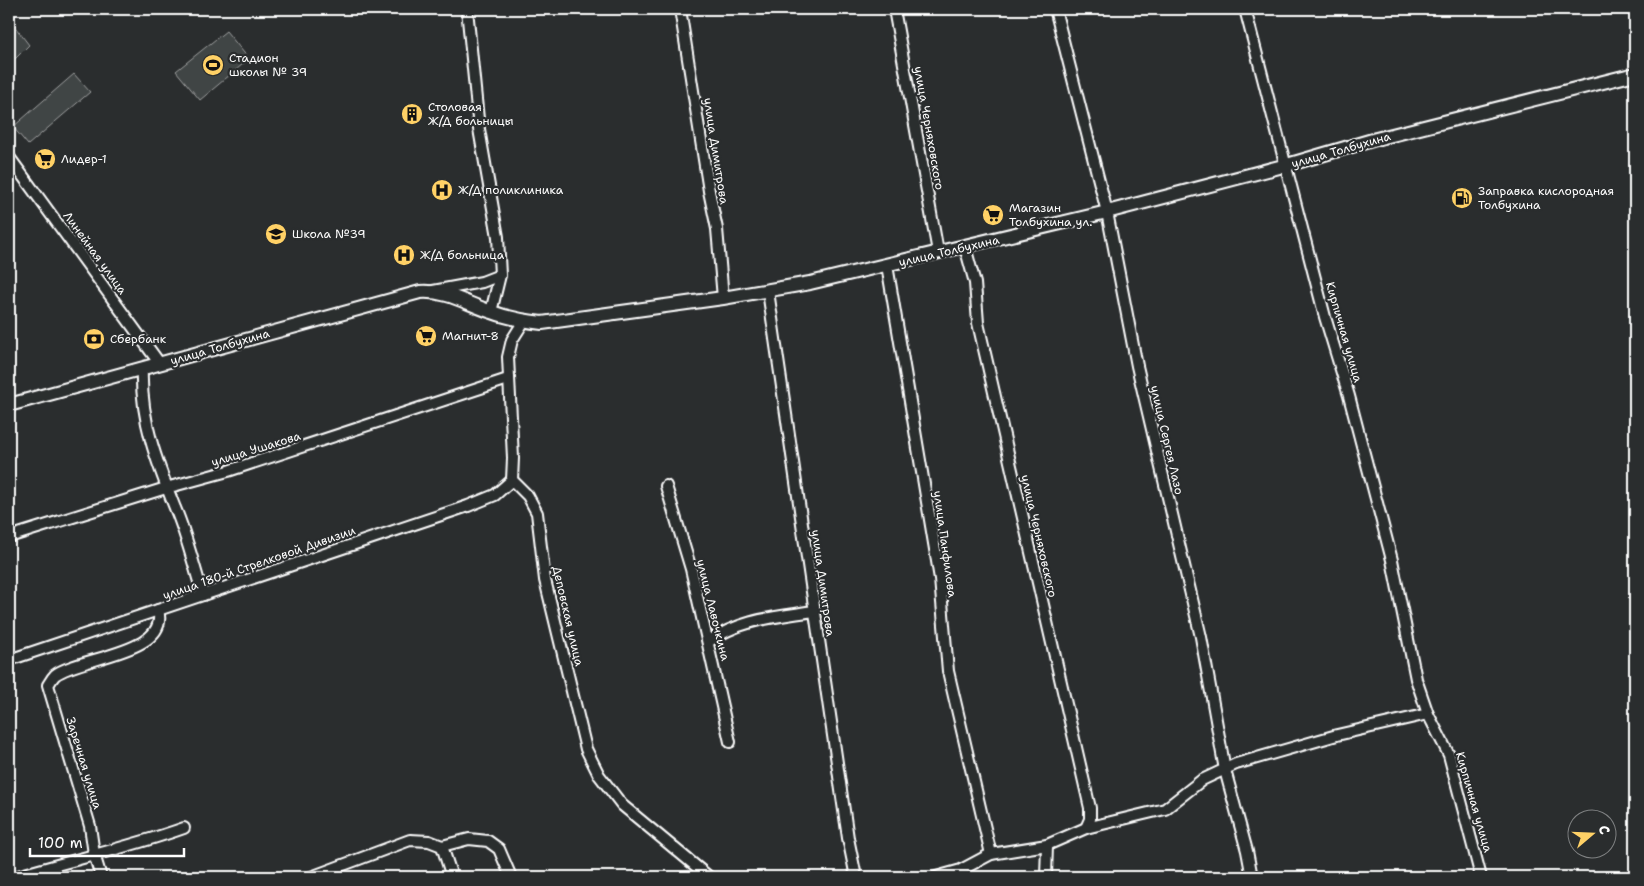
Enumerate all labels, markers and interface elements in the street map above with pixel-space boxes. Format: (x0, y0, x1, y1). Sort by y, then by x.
place label: Стадион школы № 39 (229, 50, 307, 80)
sports icon: Стадион школы № 39 (201, 53, 225, 77)
street label: улица Черняховского (910, 65, 948, 191)
street label: улица Димитрова (700, 97, 732, 206)
place label: Столовая Ж/Д больницы (428, 99, 514, 129)
building icon: Столовая Ж/Д больницы (400, 102, 424, 126)
street label: улица Толбухина (1289, 128, 1393, 172)
supermarket icon: Лидер-1 (33, 147, 57, 171)
place label: Лидер-1 (61, 151, 107, 167)
hospital icon: Ж/Д поликлиника (430, 178, 454, 202)
place label: Ж/Д поликлиника (458, 182, 564, 198)
place label: Заправка кислородная Толбухина (1478, 183, 1614, 213)
fuel station icon: Заправка кислородная Толбухина (1450, 186, 1474, 210)
place label: Магазин Толбухина ул. (1009, 200, 1092, 230)
supermarket icon: Магазин Толбухина ул. (981, 203, 1005, 227)
street label: Линейная улица (60, 208, 131, 298)
school or university icon: Школа №39 (264, 222, 288, 246)
place label: Школа №39 (292, 226, 366, 242)
street label: улица Толбухина (897, 232, 1001, 270)
hospital icon: Ж/Д больница (392, 243, 416, 267)
place label: Ж/Д больница (420, 247, 505, 263)
street label: Кирпичная улица (1322, 280, 1366, 385)
supermarket icon: Магнит-8 (414, 324, 438, 348)
street label: улица Толбухина (168, 325, 272, 369)
bank icon: Сбербанк (82, 327, 106, 351)
place label: Магнит-8 (442, 328, 499, 344)
place label: Сбербанк (110, 331, 167, 347)
street label: улица Сергея Лазо (1147, 384, 1187, 496)
street label: улица Ушакова (209, 428, 303, 470)
street label: улица Черняховского (1017, 473, 1061, 599)
street label: улица Панфилова (930, 490, 960, 599)
street label: улица 180-й Стрелковой Дивизии (161, 522, 358, 604)
street label: улица Димитрова (808, 529, 838, 638)
street label: улица Лавочкина (693, 557, 734, 663)
street label: Деповская улица (549, 564, 587, 668)
street label: Заречная улица (62, 715, 106, 812)
street label: Кирпичная улица (1452, 750, 1496, 855)
north arrow (1566, 808, 1616, 858)
text: С (1594, 823, 1614, 837)
scale bar (30, 826, 184, 858)
text: 100 m (38, 833, 83, 853)

